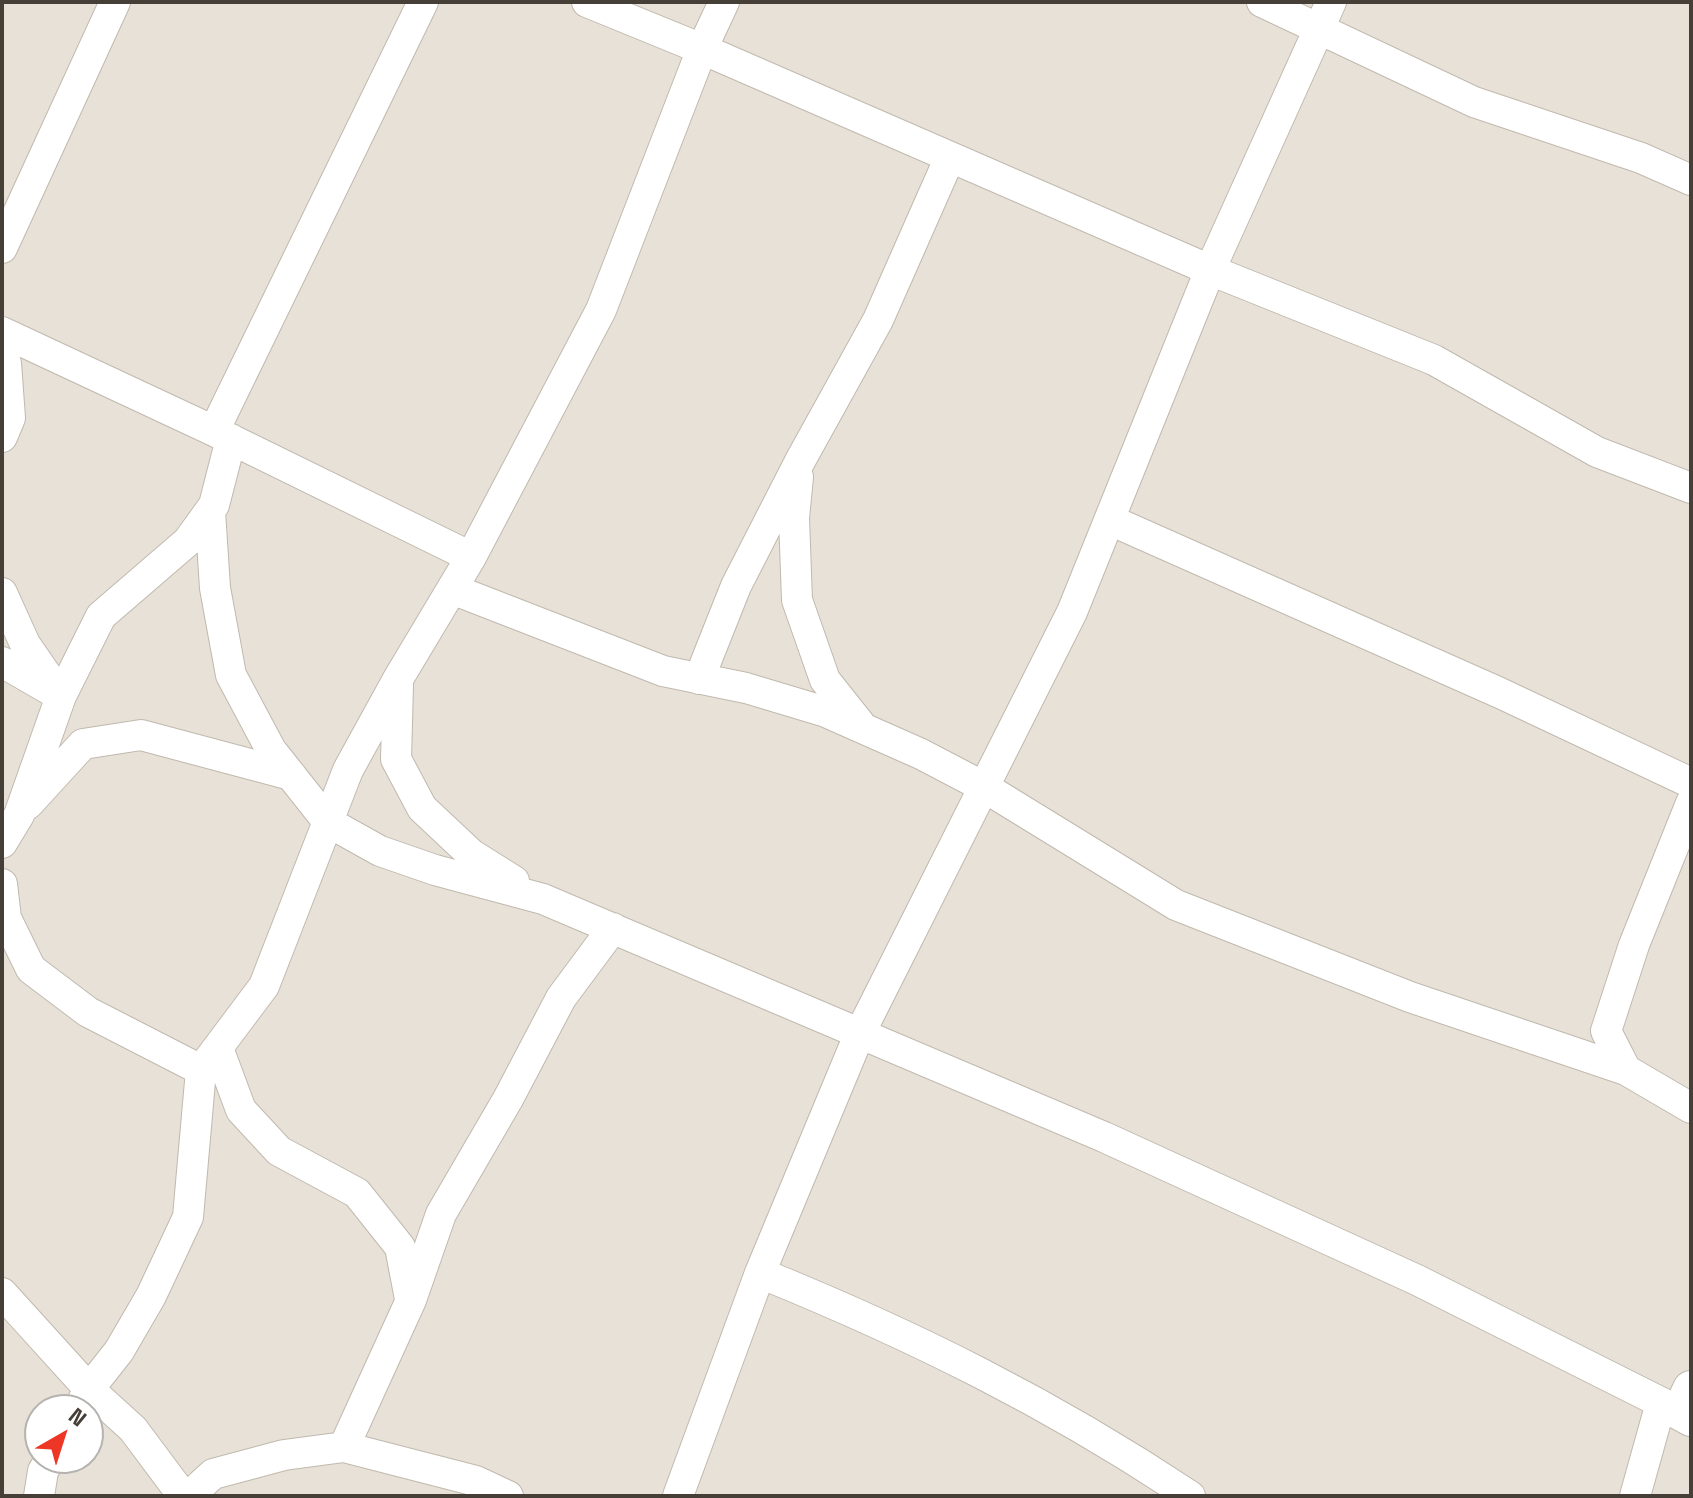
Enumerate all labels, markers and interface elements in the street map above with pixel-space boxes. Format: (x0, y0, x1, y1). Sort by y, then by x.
north arrow (24, 1394, 104, 1474)
text: N (63, 1401, 92, 1432)

